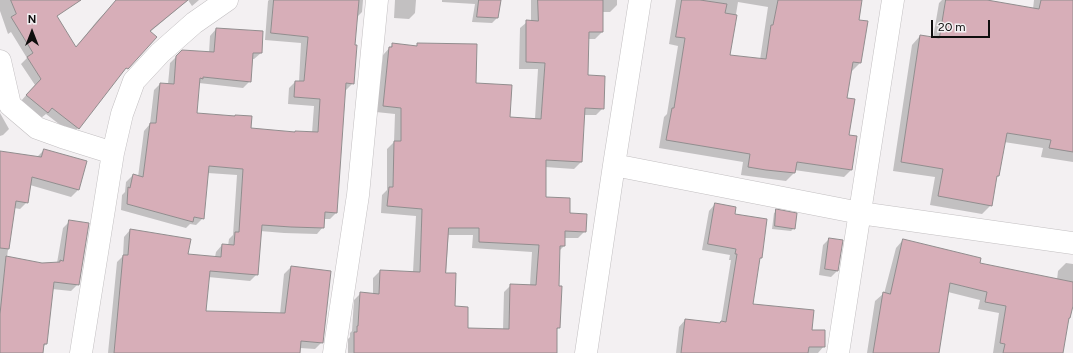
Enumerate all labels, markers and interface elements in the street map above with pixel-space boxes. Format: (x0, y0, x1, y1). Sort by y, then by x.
north arrow (12, 12, 52, 52)
scale bar (933, 12, 992, 38)
text: N (28, 13, 36, 26)
text: 20 m (938, 20, 966, 34)

